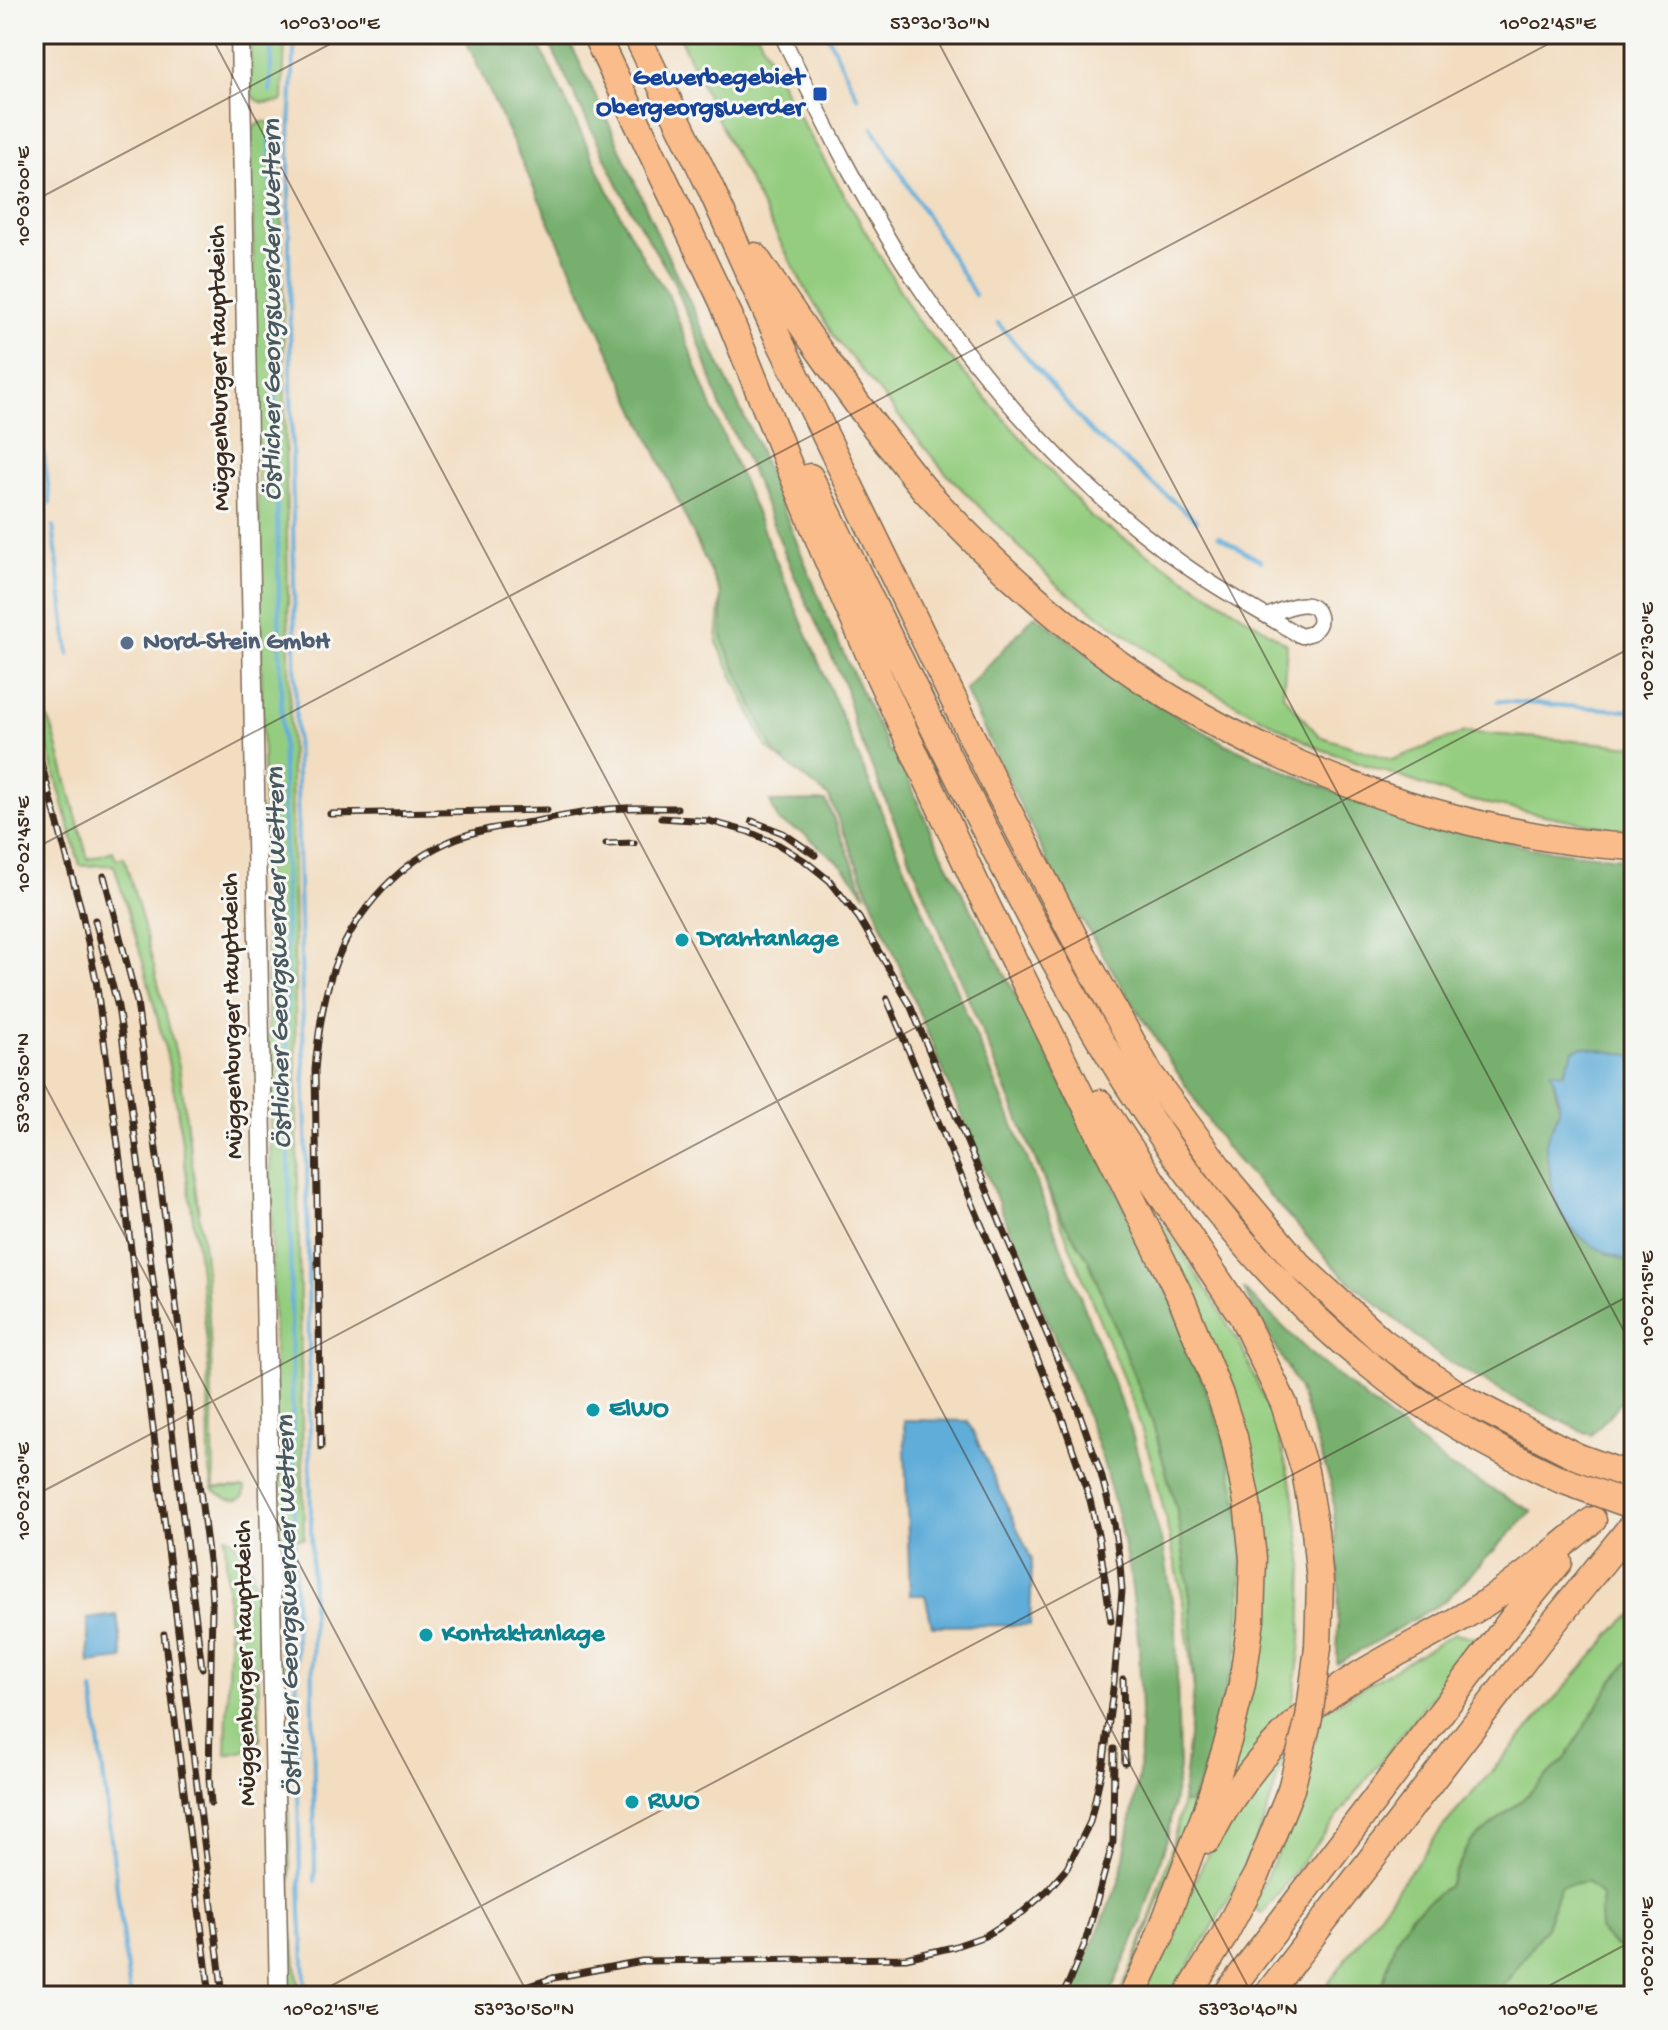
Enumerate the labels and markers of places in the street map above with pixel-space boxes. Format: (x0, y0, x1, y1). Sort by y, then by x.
place label: Gewerbegebiet Obergeorgswerder (596, 64, 807, 125)
marker: Gewerbegebiet Obergeorgswerder (811, 85, 829, 103)
place label: Nord-Stein GmbH (143, 628, 331, 659)
marker: Nord-Stein GmbH (118, 634, 136, 652)
place label: Drahtanlage (696, 925, 840, 956)
marker: Drahtanlage (673, 931, 691, 949)
place label: ElWO (609, 1395, 669, 1426)
marker: ElWO (584, 1401, 602, 1419)
place label: Kontaktanlage (441, 1620, 606, 1651)
marker: Kontaktanlage (417, 1626, 435, 1644)
place label: RWO (647, 1787, 700, 1818)
marker: RWO (623, 1793, 641, 1811)

